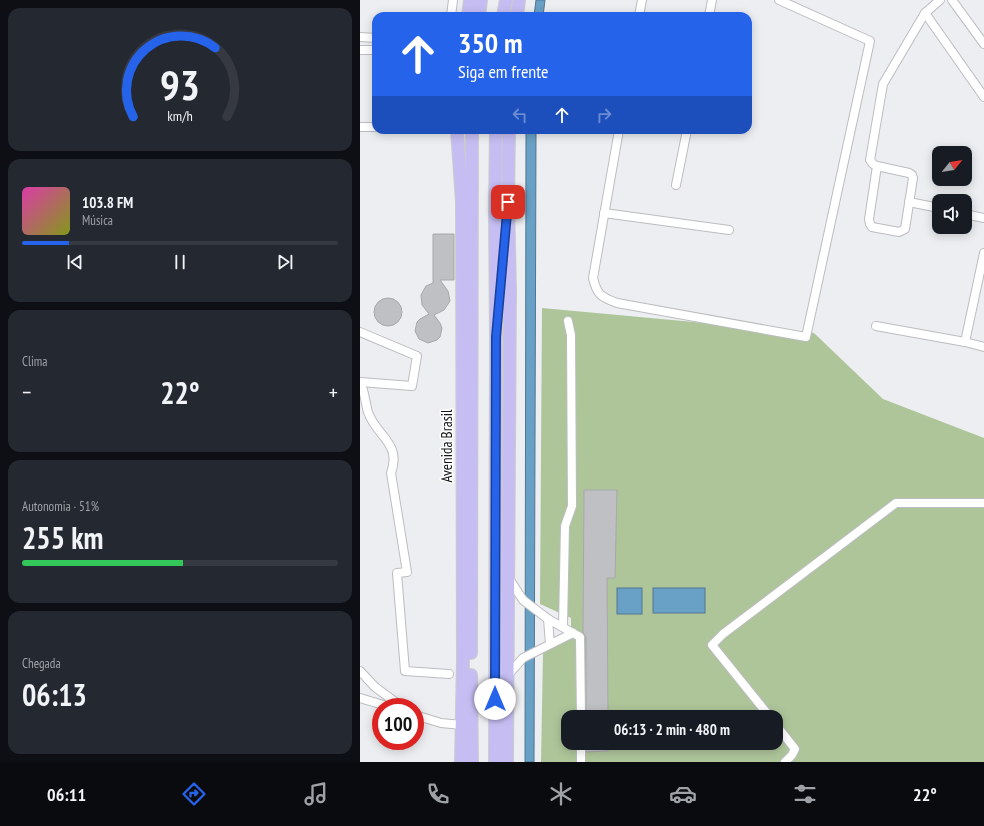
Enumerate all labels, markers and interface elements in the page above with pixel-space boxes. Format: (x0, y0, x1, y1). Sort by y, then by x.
text: 350 m (458, 24, 522, 61)
icon: ahead (392, 28, 444, 80)
text: 93 (160, 58, 200, 111)
text: Siga em frente (458, 60, 549, 83)
icon: left (509, 104, 531, 126)
icon: ahead (551, 104, 573, 126)
icon: right (593, 104, 615, 126)
text: km/h (167, 106, 193, 125)
north arrow (932, 146, 972, 186)
map controls (932, 146, 972, 234)
pin (491, 185, 525, 219)
icon: arrive (497, 191, 519, 213)
text: 103.8 FM (82, 193, 133, 212)
button: sound (932, 194, 972, 234)
text: Música (82, 212, 113, 229)
icon: previous (64, 251, 86, 273)
icon: pause (169, 251, 191, 273)
icon: next (274, 251, 296, 273)
text: Clima (22, 353, 47, 370)
text: 22° (160, 373, 200, 412)
text: − (22, 378, 31, 406)
text: + (329, 378, 338, 406)
street label: Avenida Brasil (437, 409, 456, 483)
text: Autonomia · 51% (22, 498, 99, 515)
text: 255 km (22, 518, 103, 557)
text: Chegada (22, 655, 61, 672)
text: 06:13 (22, 675, 87, 714)
position arrow (474, 678, 516, 720)
speed limit sign: 100 (372, 698, 424, 750)
text: 06:13 · 2 min · 480 m (614, 720, 730, 739)
icon: directions (180, 780, 208, 808)
icon: music (302, 780, 330, 808)
icon: phone (424, 780, 452, 808)
icon: climate (547, 780, 575, 808)
icon: car (669, 780, 697, 808)
icon: filters (791, 780, 819, 808)
text: 06:11 (47, 783, 86, 806)
text: 22° (913, 783, 937, 806)

